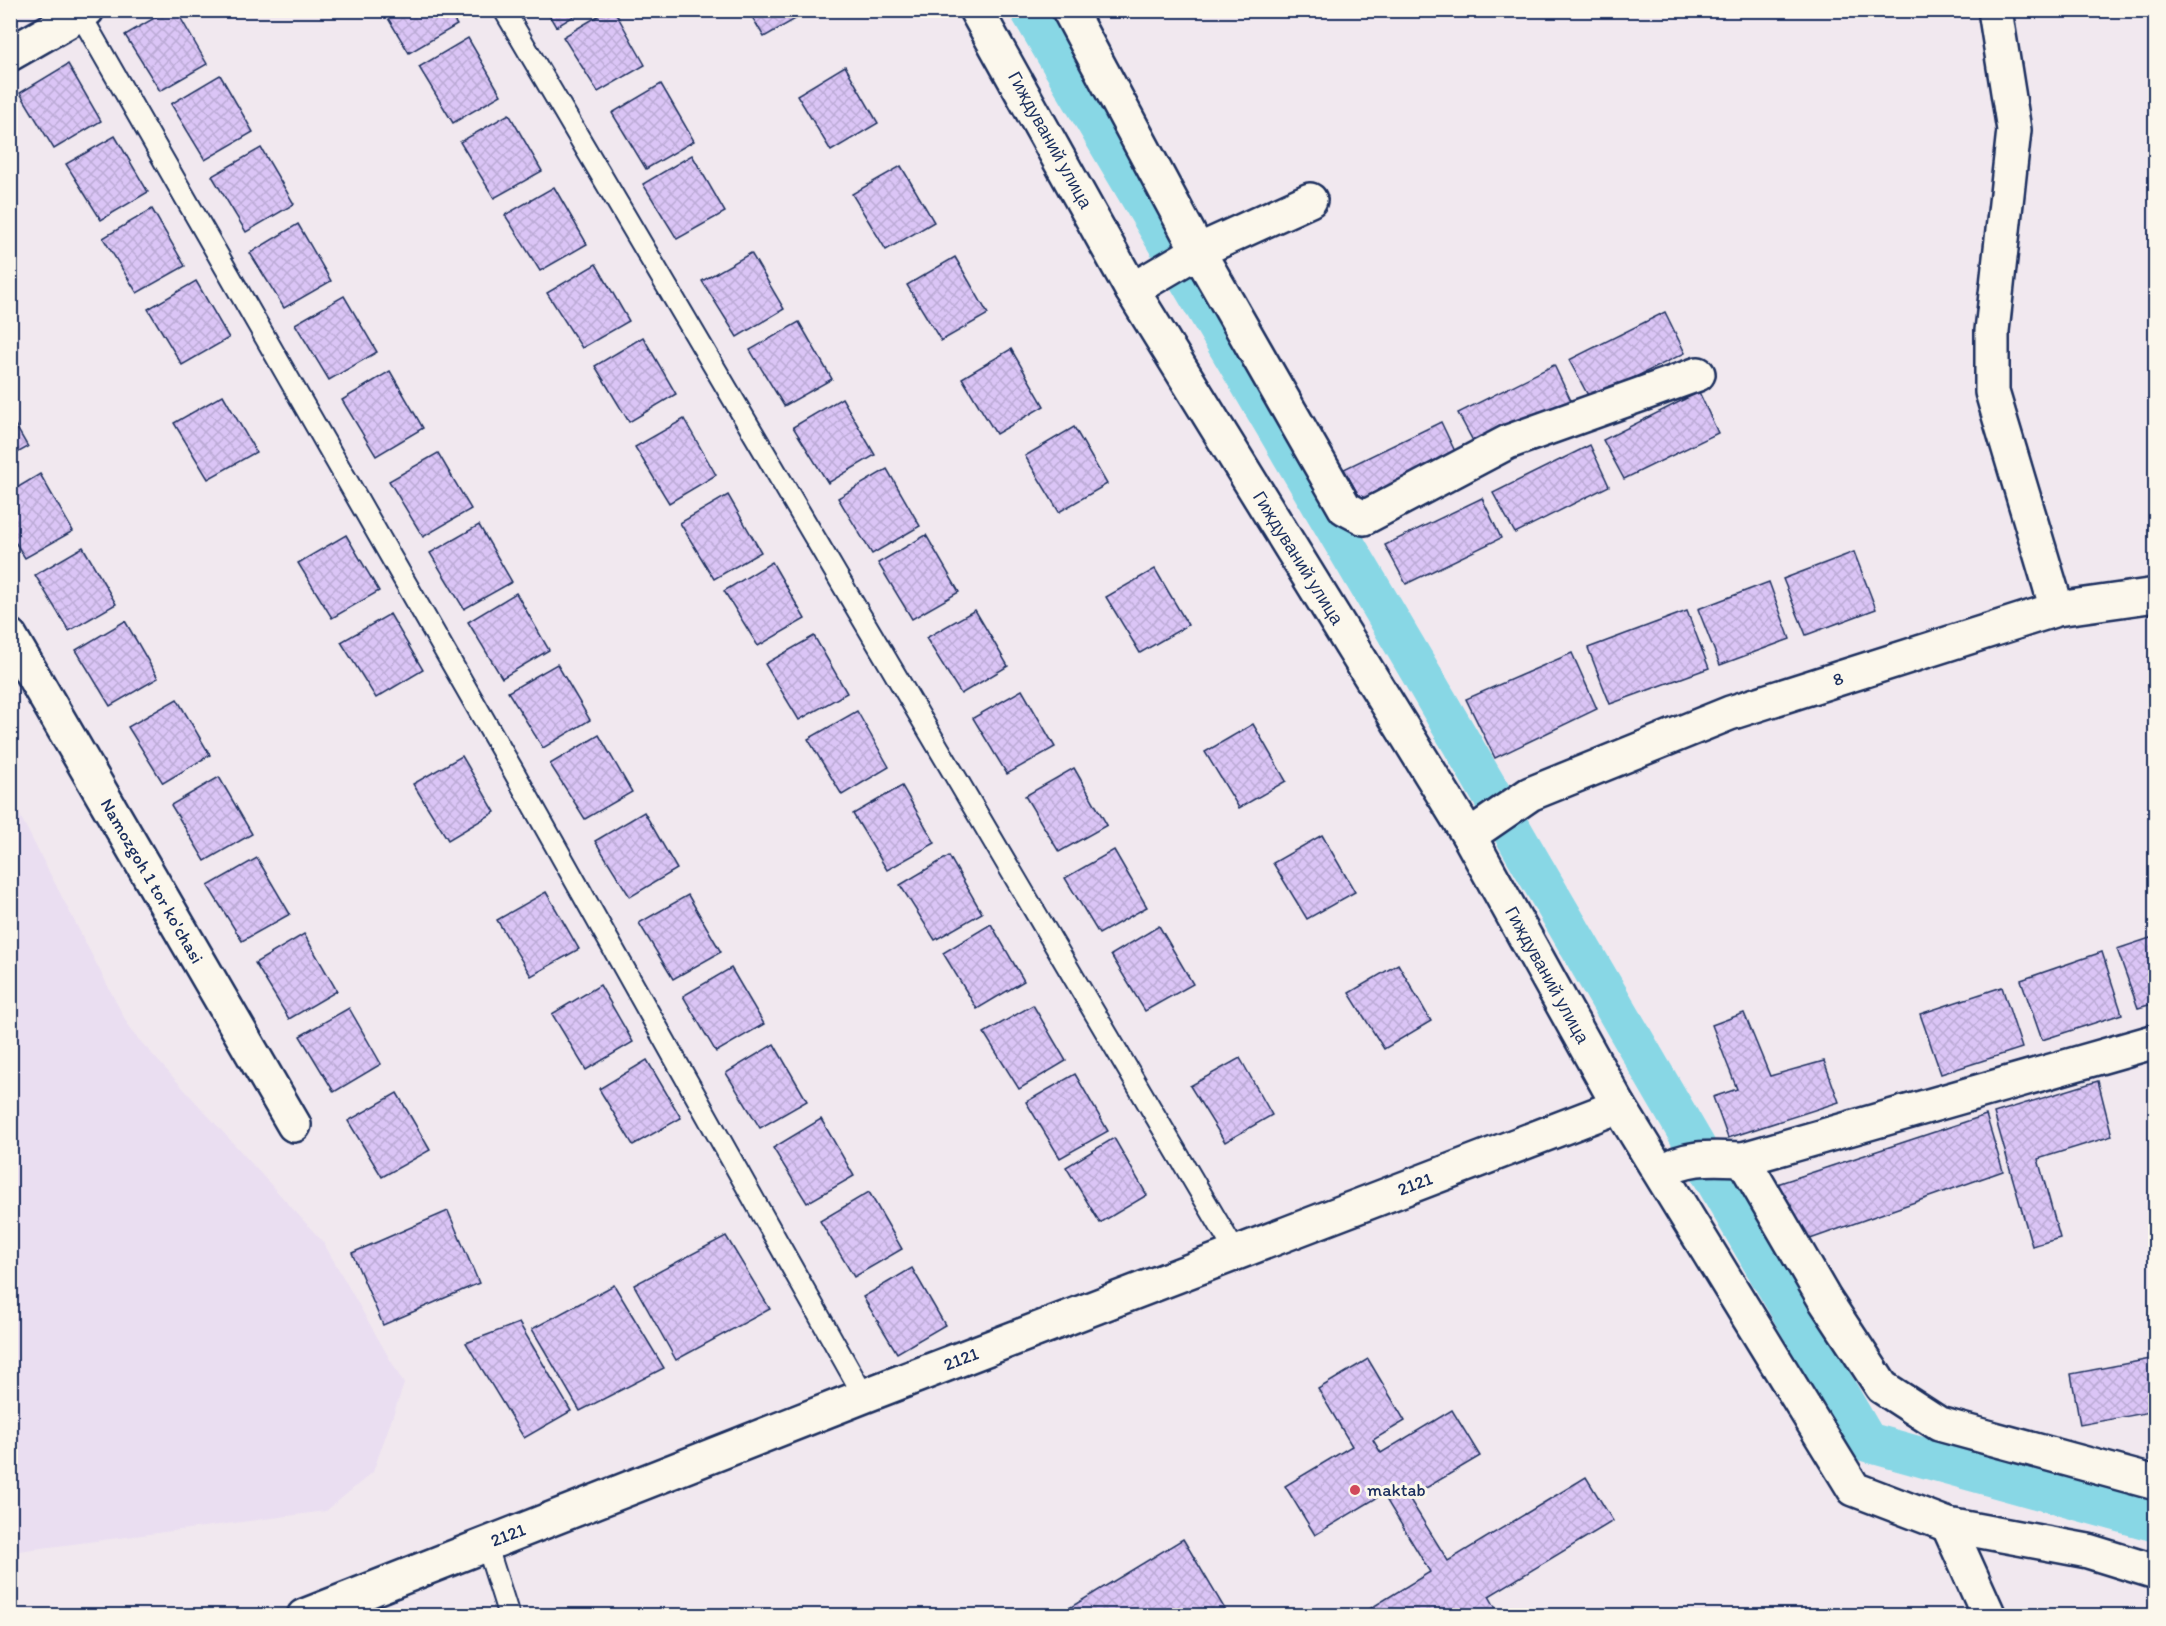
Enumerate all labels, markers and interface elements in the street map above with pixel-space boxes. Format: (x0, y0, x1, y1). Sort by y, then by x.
street label: Гиждуваний улица (1003, 68, 1097, 213)
street label: Гиждуваний улица (1248, 487, 1348, 630)
street label: 8 (1830, 667, 1846, 691)
street label: Namozgoh 1 tor ko'chasi (96, 794, 208, 968)
street label: Гиждуваний улица (1500, 903, 1594, 1048)
street label: 2121 (1394, 1167, 1436, 1201)
street label: 2121 (940, 1342, 982, 1376)
place label: maktab (1367, 1479, 1426, 1501)
marker: maktab (1348, 1483, 1362, 1497)
street label: 2121 (487, 1518, 529, 1552)

